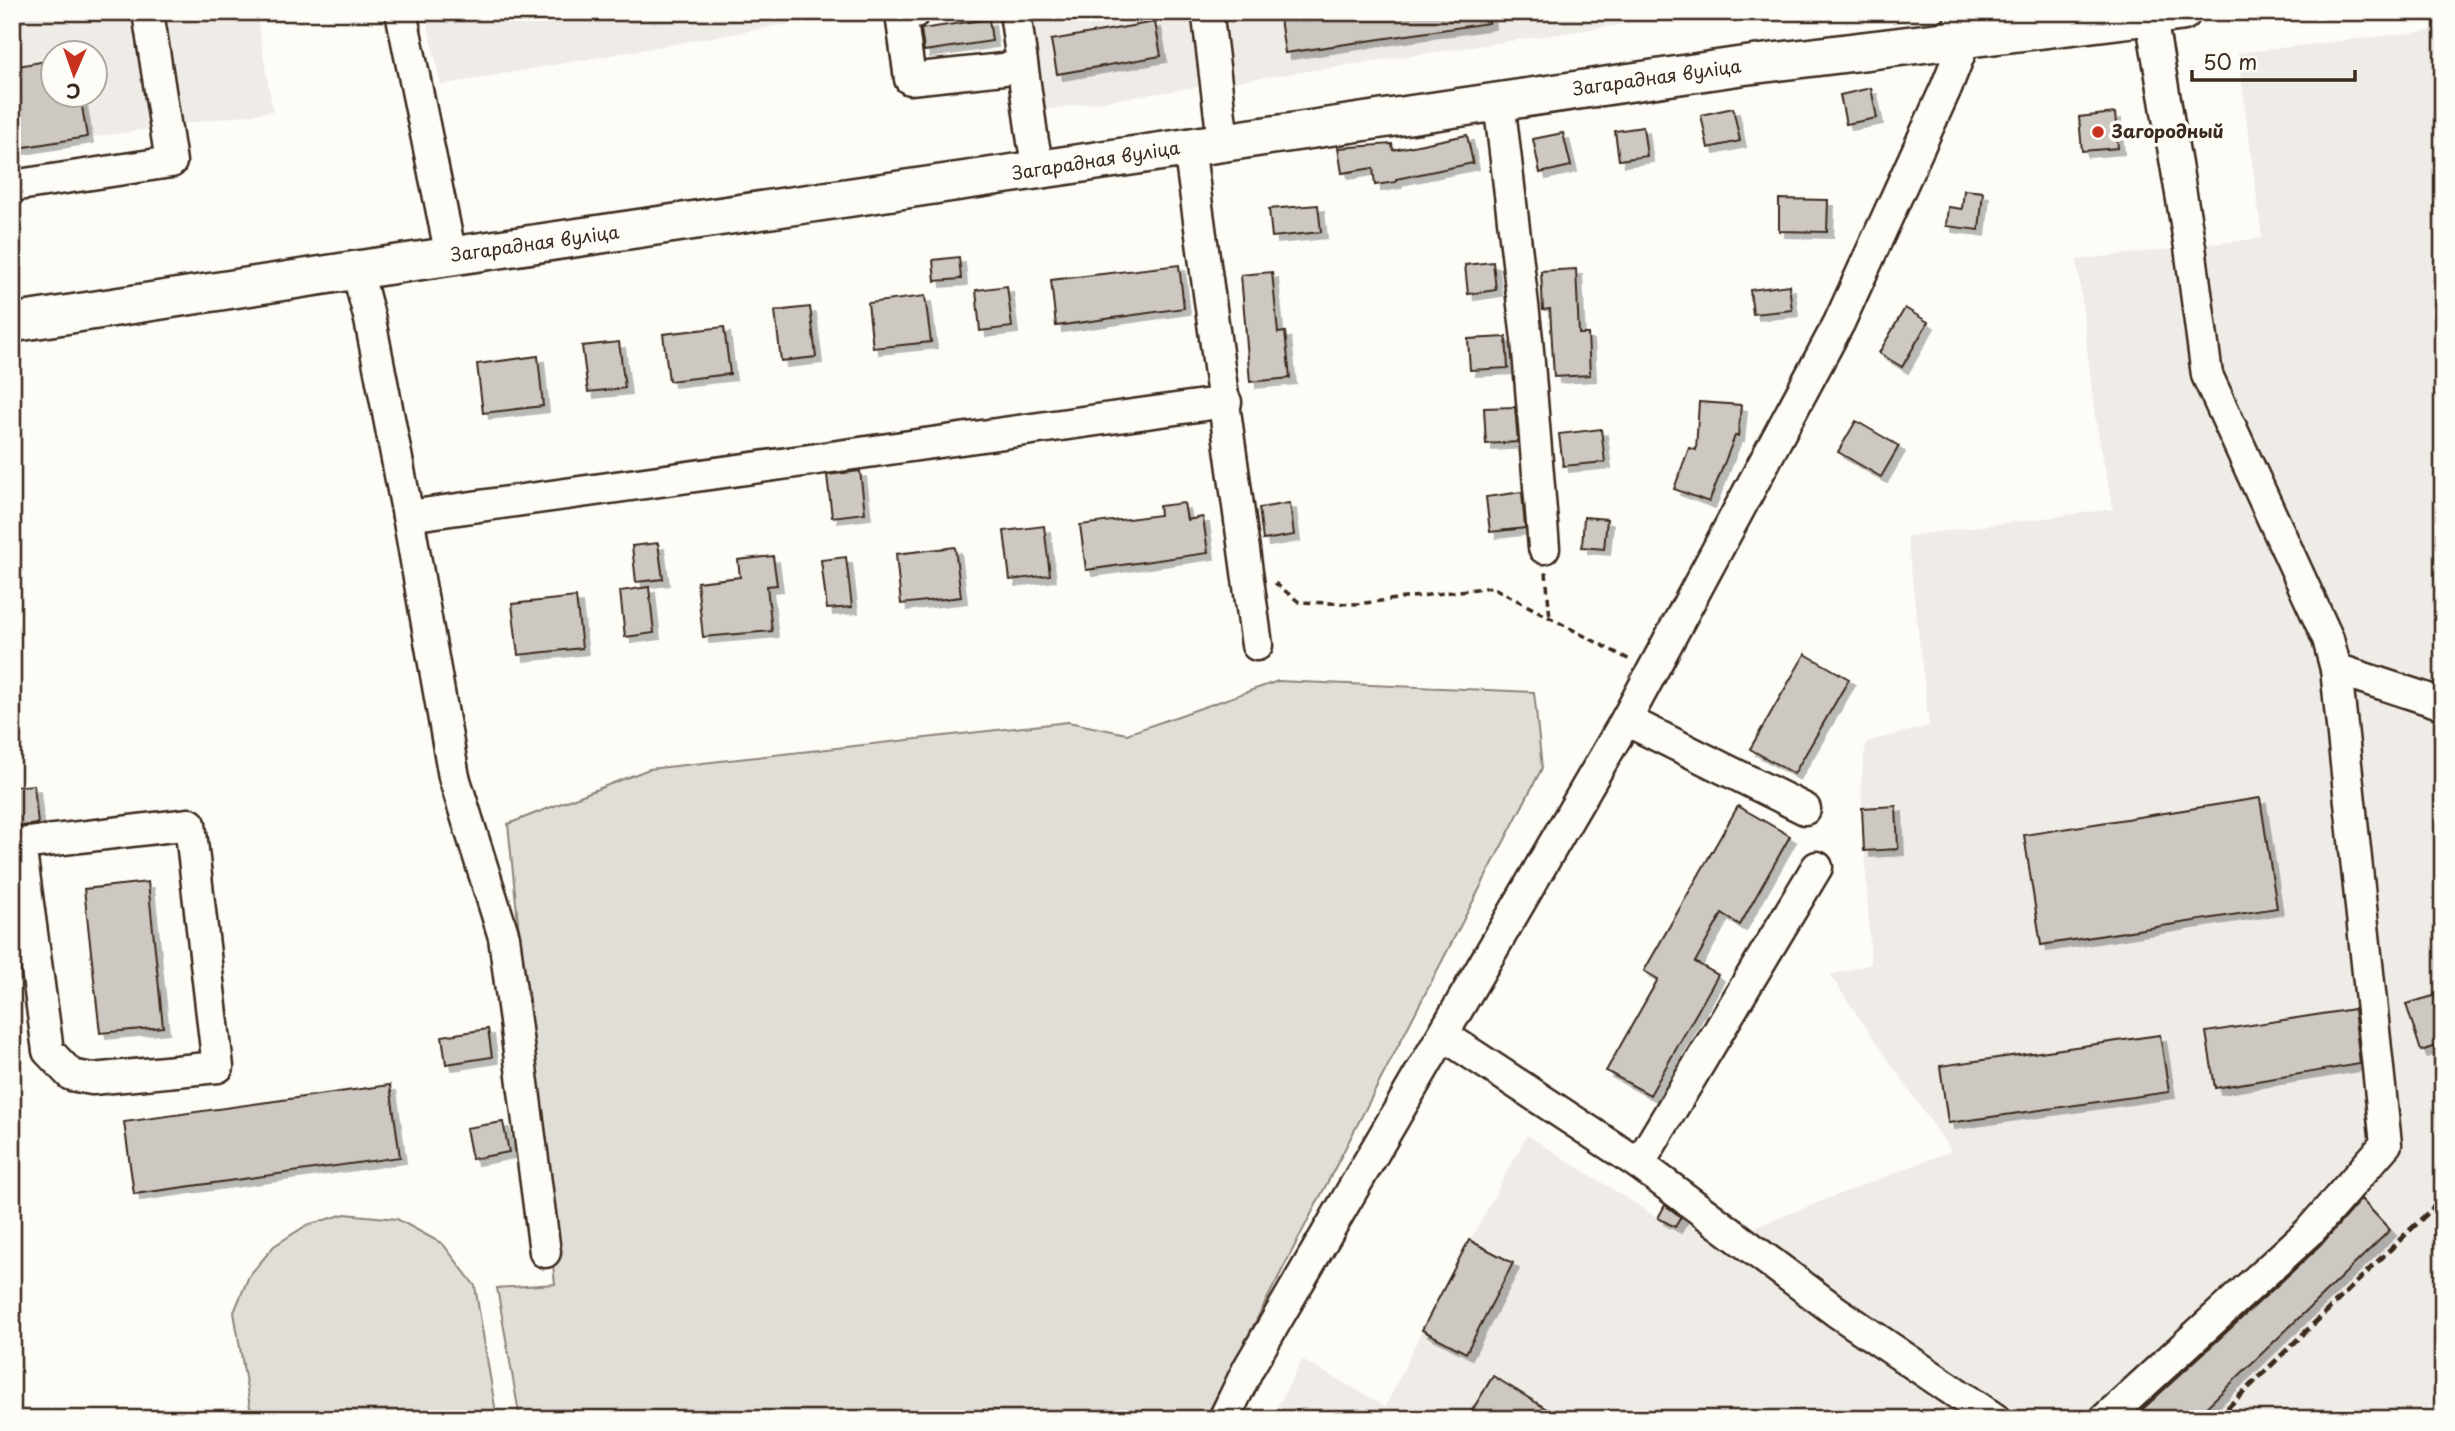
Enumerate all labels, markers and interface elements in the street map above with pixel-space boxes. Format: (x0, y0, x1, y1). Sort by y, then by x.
north arrow (38, 38, 108, 108)
scale bar (2192, 38, 2355, 82)
text: 50 m (2203, 45, 2257, 77)
street label: Загарадная вуліца (1571, 51, 1743, 102)
text: С (66, 78, 81, 106)
place label: Загородный (2111, 117, 2224, 144)
marker: Загородный (2090, 124, 2106, 140)
street label: Загарадная вуліца (1010, 133, 1182, 186)
street label: Загарадная вуліца (449, 217, 621, 268)

